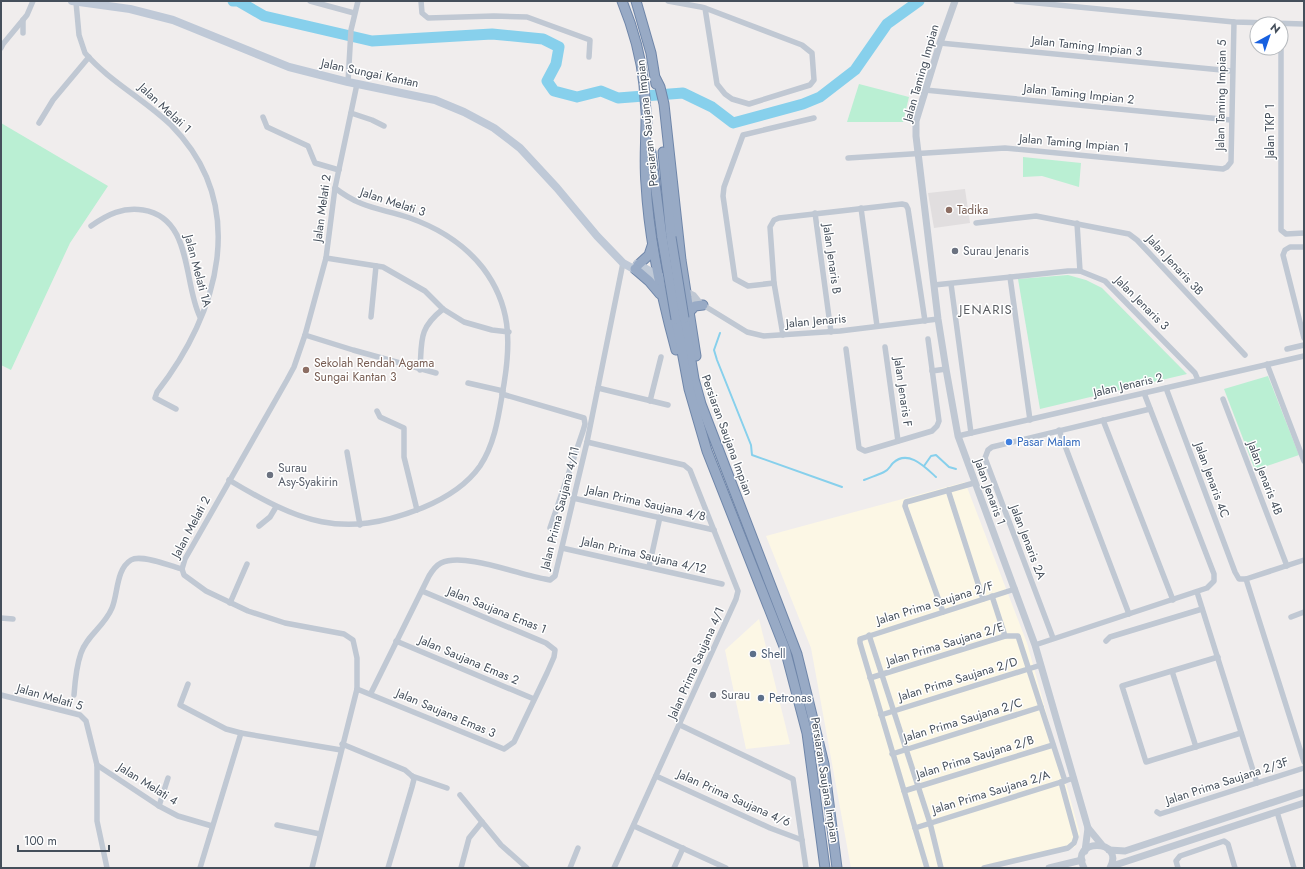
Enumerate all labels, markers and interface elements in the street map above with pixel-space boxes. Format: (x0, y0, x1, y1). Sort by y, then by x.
north arrow (1249, 16, 1289, 56)
text: N (1267, 19, 1284, 37)
street label: Jalan Taming Impian (898, 22, 944, 126)
street label: Jalan Taming Impian 3 (1029, 31, 1144, 61)
street label: Jalan Taming Impian 5 (1211, 39, 1231, 153)
street label: Jalan Sungai Kantan (318, 53, 420, 92)
street label: Persiaran Saujana Impian (631, 59, 663, 187)
street label: Jalan Melati 1 (133, 77, 195, 137)
street label: Jalan Taming Impian 2 (1021, 79, 1135, 109)
street label: Jalan TKP 1 (1261, 103, 1279, 161)
street label: Jalan Taming Impian 1 (1017, 129, 1129, 157)
street label: Jalan Melati 2 (308, 173, 336, 245)
street label: Jalan Melati 3 (356, 182, 428, 221)
place label: Tadika (957, 201, 988, 219)
marker: Tadika (944, 205, 954, 215)
street label: Jalan Jenaris B (818, 221, 846, 295)
street label: Jalan Jenaris 3B (1141, 229, 1208, 300)
street label: Jalan Melati 1A (179, 231, 216, 309)
place label: Surau Jenaris (963, 242, 1029, 260)
marker: Surau Jenaris (950, 246, 960, 256)
street label: Jalan Jenaris 3 (1109, 270, 1174, 335)
district label: JENARIS (957, 300, 1013, 319)
street label: Jalan Jenaris (783, 309, 847, 333)
place label: Sekolah Rendah Agama Sungai Kantan 3 (314, 354, 434, 386)
street label: Jalan Jenaris F (889, 354, 917, 428)
marker: Sekolah Rendah Agama Sungai Kantan 3 (301, 365, 311, 375)
street label: Jalan Jenaris 2 (1090, 368, 1165, 402)
street label: Persiaran Saujana Impian (697, 372, 757, 498)
place label: Pasar Malam (1017, 433, 1081, 451)
marker: Pasar Malam (1004, 437, 1014, 447)
street label: Jalan Jenaris 4B (1242, 437, 1287, 518)
street label: Jalan Jenaris 4C (1189, 438, 1234, 520)
street label: Jalan Prima Saujana 4/11 (535, 444, 584, 573)
street label: Jalan Jenaris 1 (969, 454, 1010, 528)
place label: Surau Asy-Syakirin (278, 459, 338, 491)
marker: Surau Asy-Syakirin (265, 470, 275, 480)
street label: Jalan Prima Saujana 4/8 (582, 480, 708, 526)
street label: Jalan Melati 2 (166, 493, 215, 563)
street label: Jalan Jenaris 2A (1005, 500, 1051, 582)
street label: Jalan Prima Saujana 4/12 (578, 531, 708, 578)
street label: Jalan Prima Saujana 2/F (872, 577, 996, 630)
street label: Jalan Saujana Emas 1 (443, 581, 549, 638)
street label: Jalan Prima Saujana 4/1 (662, 604, 729, 724)
street label: Jalan Prima Saujana 2/E (882, 618, 1006, 671)
street label: Jalan Saujana Emas 2 (414, 630, 522, 689)
place label: Shell (761, 645, 786, 663)
marker: Shell (748, 649, 758, 659)
street label: Jalan Prima Saujana 2/D (894, 652, 1020, 706)
street label: Jalan Melati 5 (13, 678, 85, 715)
street label: Jalan Saujana Emas 3 (391, 683, 499, 742)
place label: Surau (721, 686, 750, 704)
place label: Petronas (769, 689, 812, 707)
marker: Surau (708, 690, 718, 700)
marker: Petronas (756, 693, 766, 703)
street label: Jalan Prima Saujana 2/C (899, 693, 1025, 747)
street label: Persiaran Saujana Impian (806, 716, 844, 844)
street label: Jalan Prima Saujana 2/B (912, 730, 1036, 784)
street label: Jalan Prima Saujana 2/3F (1161, 753, 1291, 810)
street label: Jalan Melati 4 (113, 757, 182, 810)
street label: Jalan Prima Saujana 4/6 (673, 764, 794, 831)
street label: Jalan Prima Saujana 2/A (928, 766, 1052, 819)
scale bar (18, 827, 109, 853)
text: 100 m (24, 832, 57, 850)

